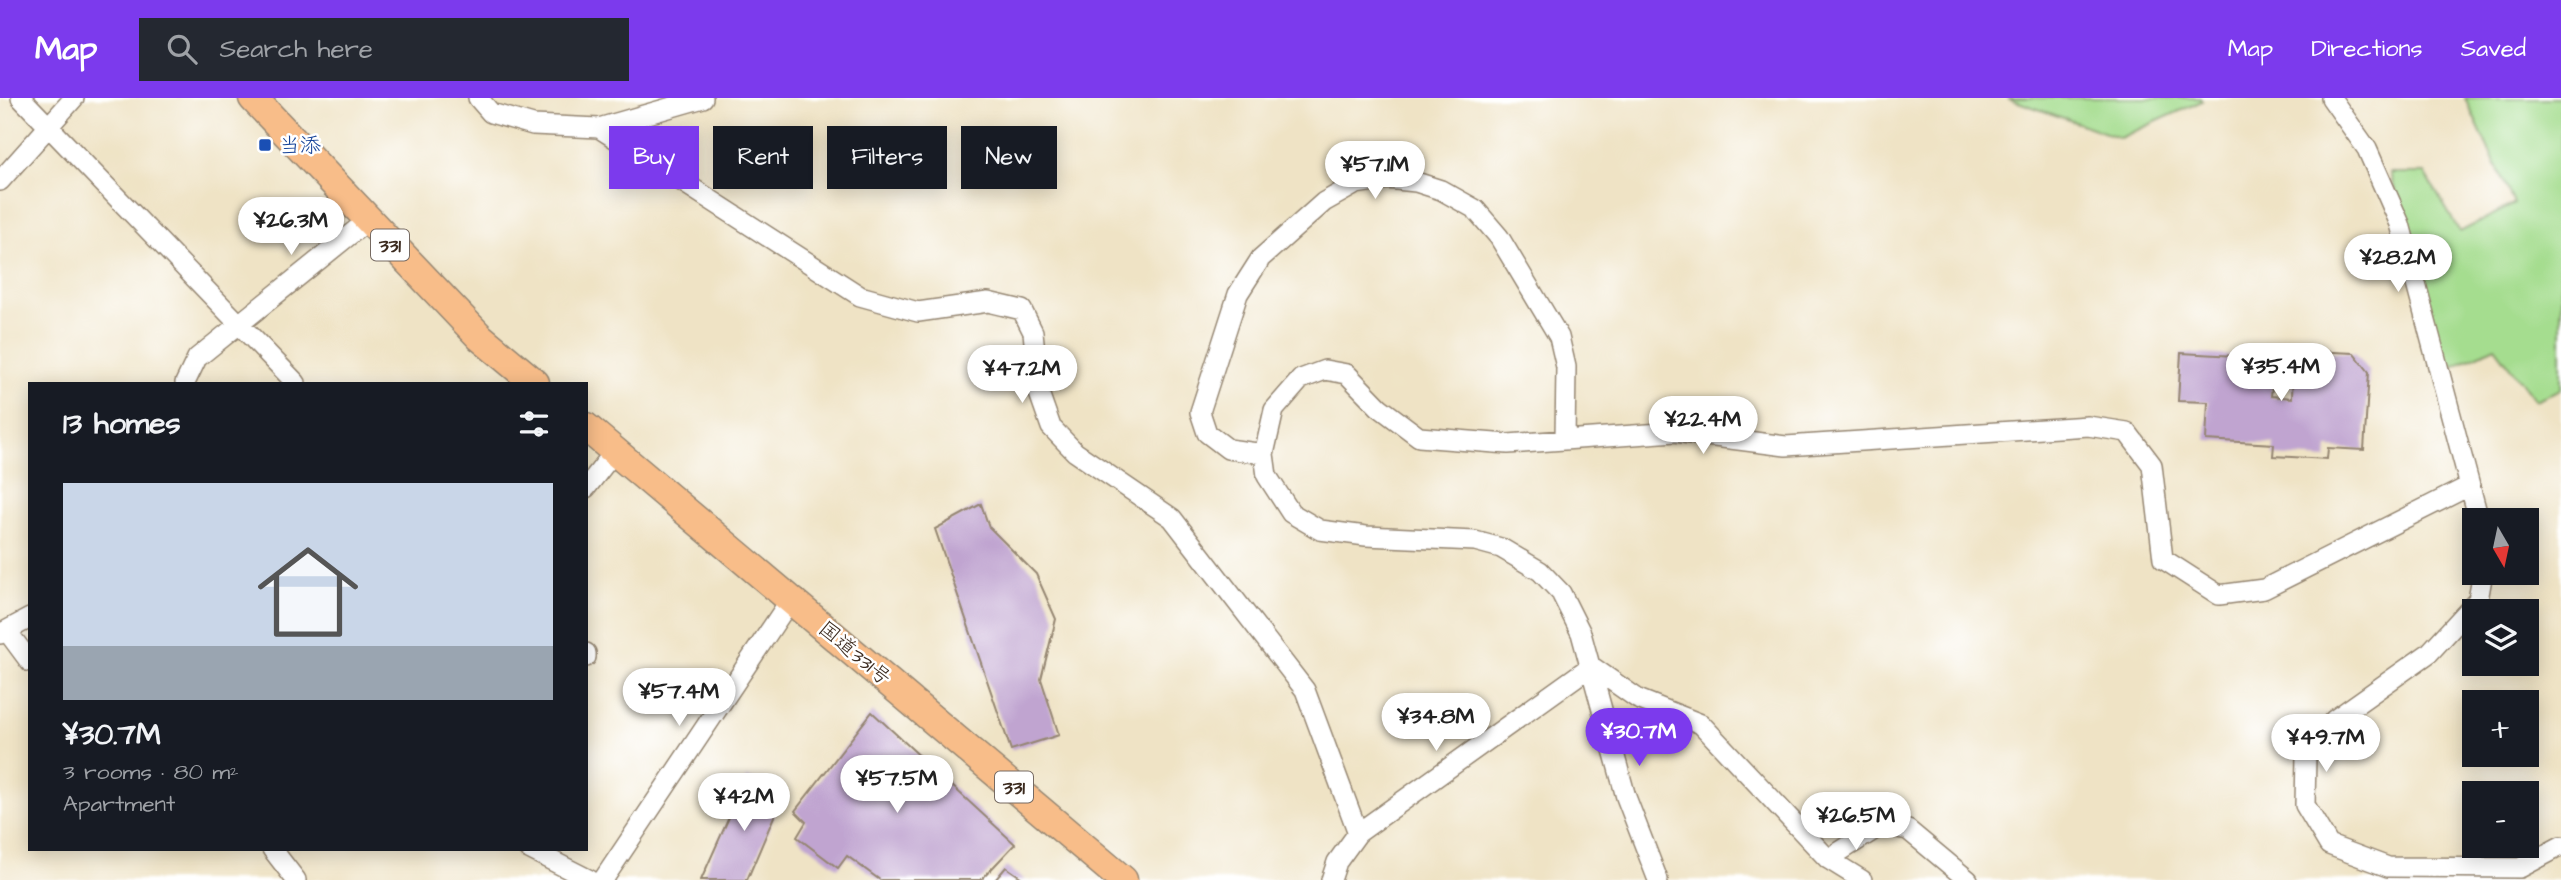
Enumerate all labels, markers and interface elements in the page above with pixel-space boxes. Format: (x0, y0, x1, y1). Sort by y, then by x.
search box (139, 18, 629, 81)
text: Map (35, 26, 97, 72)
icon: search (163, 30, 201, 68)
text: Search here (219, 31, 373, 67)
text: Map (2228, 32, 2273, 66)
text: Directions (2311, 32, 2423, 66)
text: Saved (2461, 32, 2526, 66)
chip: Buy (609, 126, 699, 189)
chip: Rent (713, 126, 813, 189)
chip: Filters (827, 126, 947, 189)
chip: New (961, 126, 1057, 189)
place label: 当添 (279, 131, 321, 160)
marker: 当添 (257, 137, 273, 153)
pin: ¥57.1M (1318, 141, 1432, 201)
text: ¥57.1M (1341, 148, 1409, 180)
pin: ¥26.3M (234, 198, 348, 257)
text: ¥26.3M (254, 204, 328, 236)
road number: 331 (371, 230, 409, 260)
pin: ¥28.2M (2341, 234, 2455, 294)
text: ¥28.2M (2360, 241, 2436, 273)
pin: ¥35.4M (2224, 344, 2338, 403)
pin: ¥47.2M (965, 345, 1079, 405)
text: ¥35.4M (2242, 350, 2320, 382)
text: ¥47.2M (983, 352, 1061, 384)
pin: ¥22.4M (1646, 396, 1760, 456)
text: 13 homes (63, 403, 180, 445)
text: ¥22.4M (1665, 403, 1741, 435)
icon: filters (515, 405, 553, 443)
north arrow (2462, 508, 2539, 584)
map controls (2462, 508, 2539, 858)
icon: home (245, 529, 371, 655)
button: layers (2462, 599, 2539, 676)
street label: 国道331号 (812, 614, 897, 692)
pin: ¥57.4M (622, 668, 736, 728)
text: ¥57.4M (639, 675, 719, 707)
button: + (2462, 690, 2539, 767)
pin: ¥34.8M (1379, 694, 1493, 753)
text: ¥34.8M (1398, 700, 1474, 732)
pin: ¥30.7M (1582, 708, 1696, 768)
text: ¥30.7M (63, 714, 161, 756)
pin: ¥49.7M (2269, 714, 2383, 774)
text: ¥30.7M (1602, 715, 1676, 747)
text: ¥49.7M (2287, 721, 2365, 753)
text: 3 rooms · 80 m² (63, 756, 239, 788)
pin: ¥57.5M (840, 756, 954, 815)
text: ¥57.5M (856, 762, 938, 794)
road number: 331 (995, 772, 1033, 802)
pin: ¥42M (703, 774, 785, 833)
text: ¥42M (714, 780, 774, 812)
button: − (2462, 781, 2539, 858)
text: Apartment (63, 788, 175, 820)
pin: ¥26.5M (1799, 792, 1913, 852)
text: ¥26.5M (1817, 799, 1895, 831)

